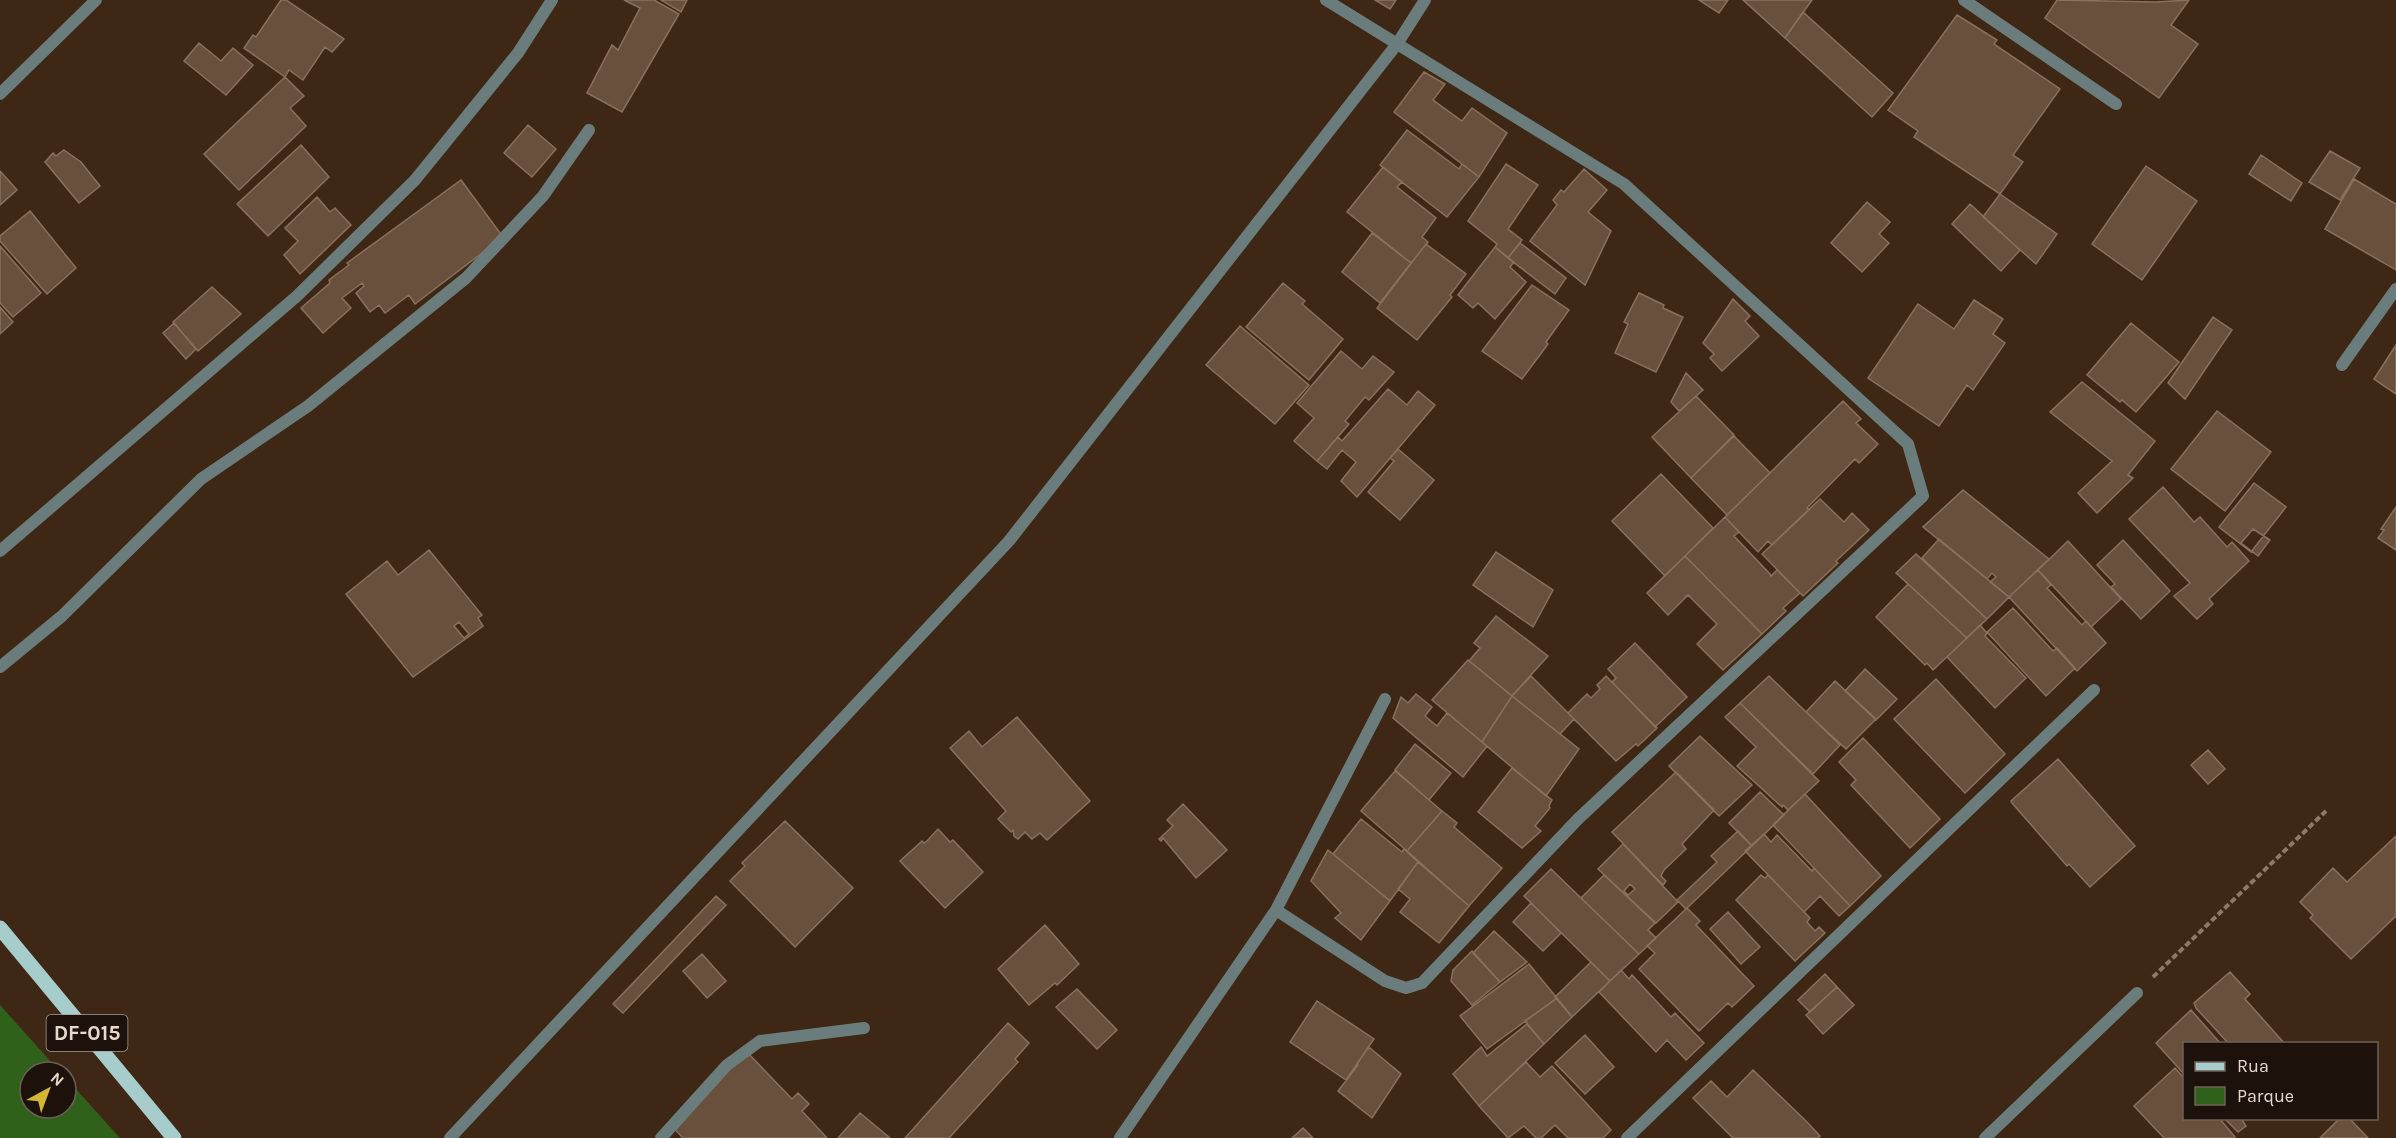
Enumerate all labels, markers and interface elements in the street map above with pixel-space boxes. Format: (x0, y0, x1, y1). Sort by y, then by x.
road number: DF-015 (46, 1015, 128, 1051)
legend (2183, 1042, 2378, 1120)
text: Rua (2237, 1055, 2269, 1077)
north arrow (18, 1060, 78, 1120)
text: N (47, 1068, 68, 1090)
text: Parque (2237, 1085, 2294, 1107)

